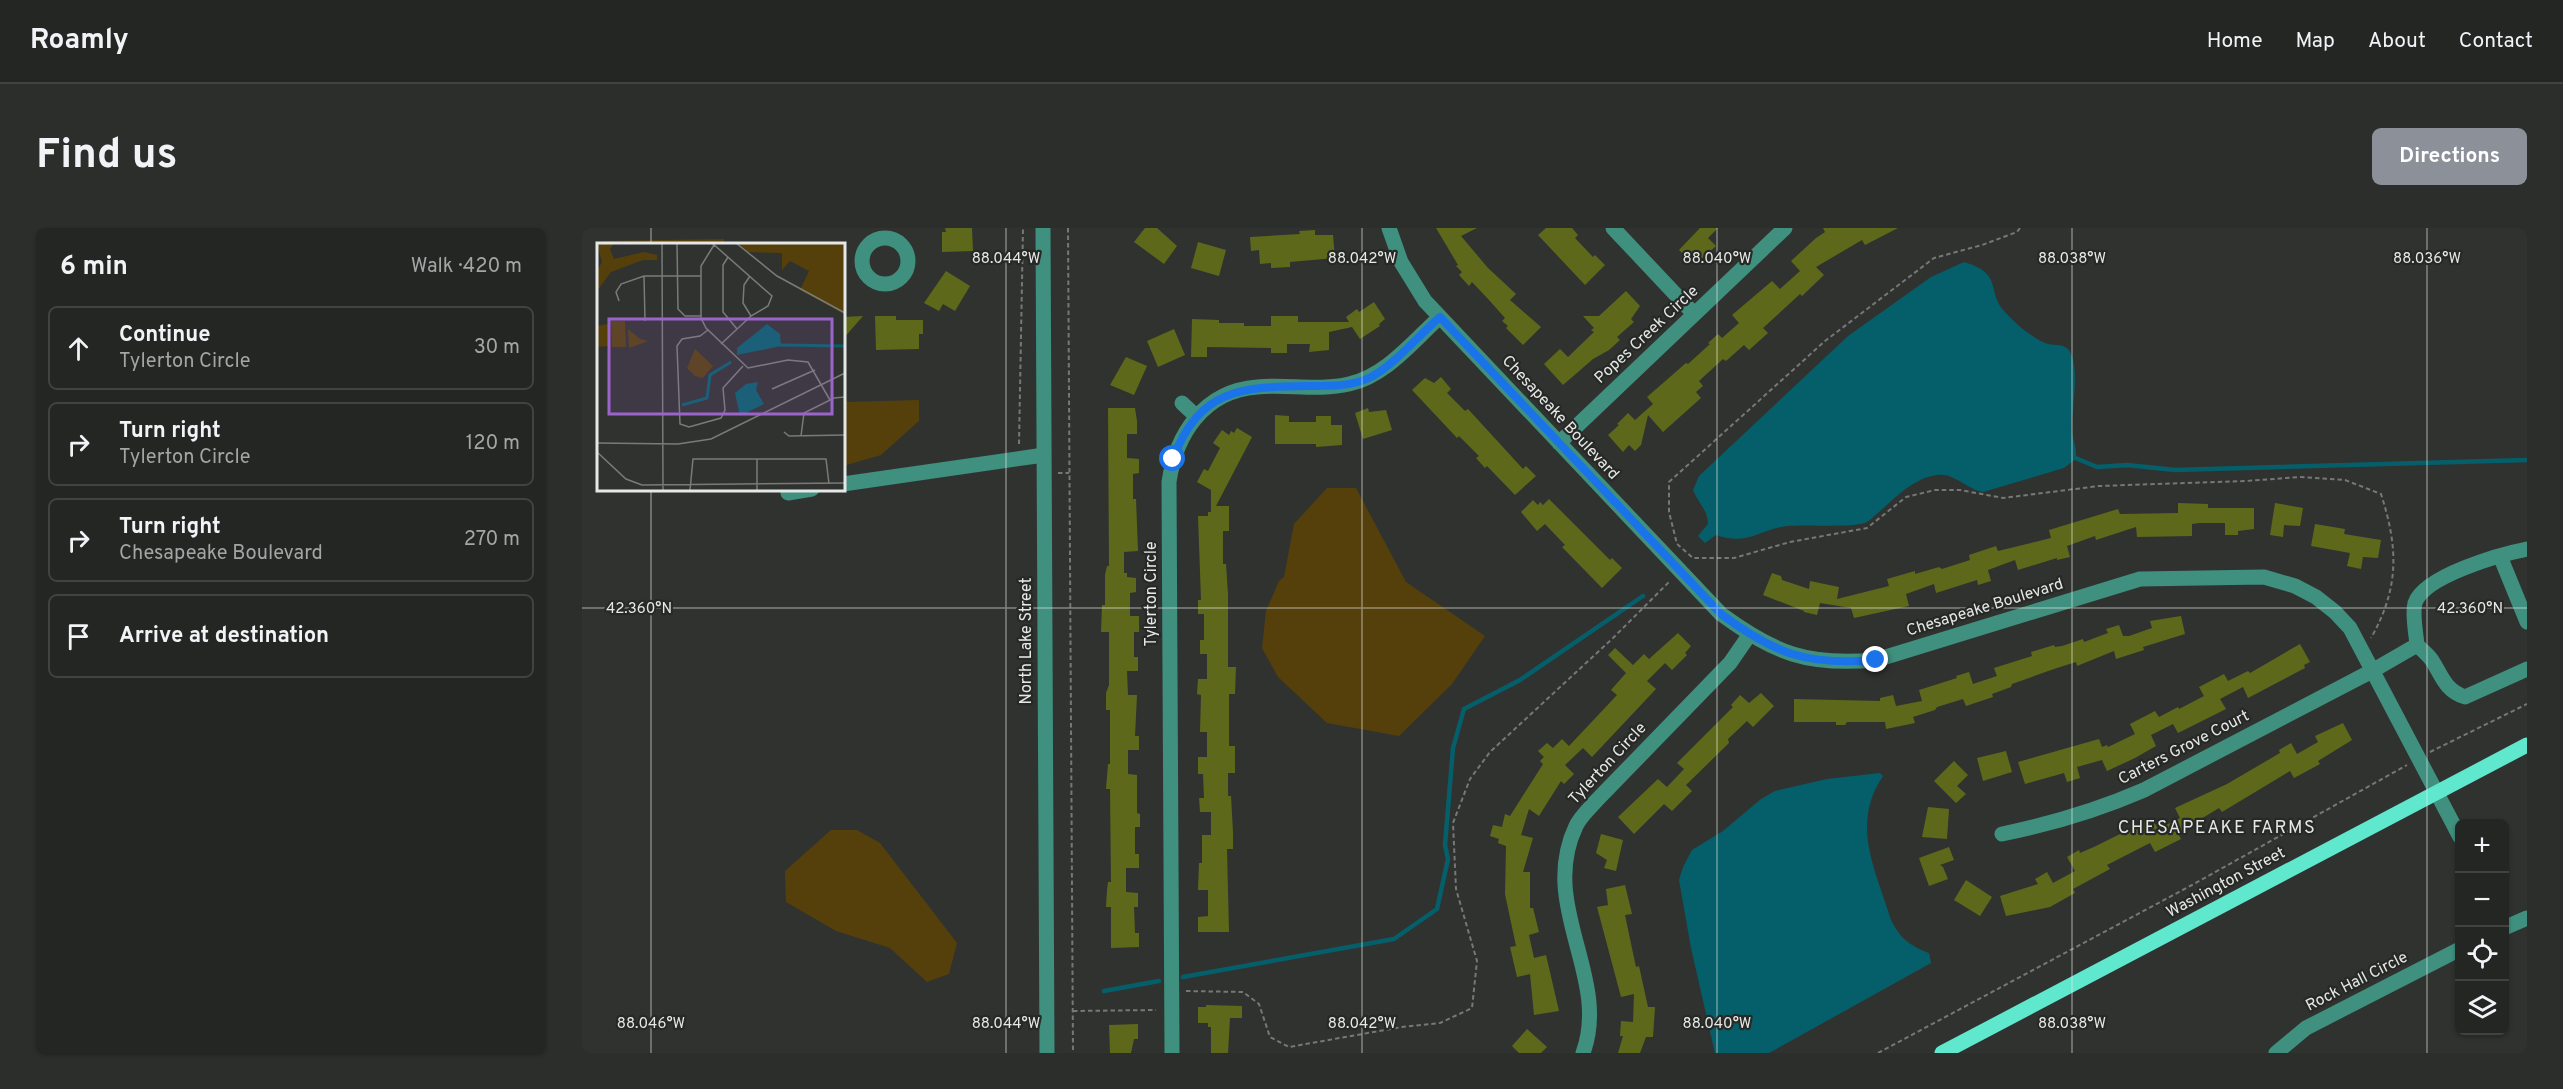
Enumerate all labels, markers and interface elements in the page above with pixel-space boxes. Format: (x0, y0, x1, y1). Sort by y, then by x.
text: Roamly (30, 23, 129, 59)
text: Home (2207, 28, 2263, 55)
text: Map (2296, 28, 2335, 55)
text: About (2368, 28, 2426, 55)
text: Contact (2459, 28, 2533, 55)
button: Directions (2372, 128, 2527, 185)
text: Find us (36, 130, 177, 183)
inset map (597, 243, 844, 490)
text: 88.044°W (972, 250, 1040, 269)
text: 88.042°W (1328, 250, 1396, 269)
text: 88.040°W (1683, 250, 1751, 269)
text: 88.038°W (2038, 250, 2106, 269)
text: 88.036°W (2393, 250, 2461, 269)
text: 6 min (60, 251, 128, 284)
text: Walk · 420 m (411, 254, 522, 280)
street label: Popes Creek Circle (1591, 282, 1703, 388)
text: Continue (119, 322, 210, 349)
icon: ahead (62, 332, 95, 365)
text: 30 m (474, 335, 520, 361)
text: Tylerton Circle (119, 349, 250, 375)
street label: Chesapeake Boulevard (1497, 352, 1623, 484)
text: Turn right (119, 418, 221, 445)
icon: right (62, 428, 95, 461)
text: 120 m (466, 431, 520, 457)
text: Tylerton Circle (119, 445, 250, 471)
route start (1159, 445, 1185, 471)
text: Turn right (119, 514, 221, 541)
icon: right (62, 524, 95, 557)
text: 270 m (464, 527, 520, 553)
text: Chesapeake Boulevard (119, 541, 323, 567)
street label: Tylerton Circle (1142, 541, 1162, 647)
street label: Chesapeake Boulevard (1904, 575, 2066, 641)
street label: North Lake Street (1017, 578, 1037, 704)
text: 42.360°N (606, 600, 672, 619)
text: 42.360°N (2437, 600, 2503, 619)
icon: arrive (62, 620, 95, 653)
text: Arrive at destination (119, 623, 329, 650)
route end (1862, 646, 1888, 672)
street label: Carters Grove Court (2115, 706, 2253, 790)
street label: Tylerton Circle (1565, 719, 1651, 809)
district label: CHESAPEAKE FARMS (2118, 817, 2316, 840)
map controls (2455, 819, 2509, 1035)
button: + (2455, 819, 2509, 873)
street label: Washington Street (2163, 843, 2289, 923)
button: − (2455, 873, 2509, 927)
button: locate (2455, 927, 2509, 981)
street label: Rock Hall Circle (2303, 948, 2411, 1016)
button: layers (2455, 981, 2509, 1035)
text: 88.046°W (617, 1015, 685, 1034)
text: 88.044°W (972, 1015, 1040, 1034)
text: 88.042°W (1328, 1015, 1396, 1034)
text: 88.040°W (1683, 1015, 1751, 1034)
text: 88.038°W (2038, 1015, 2106, 1034)

